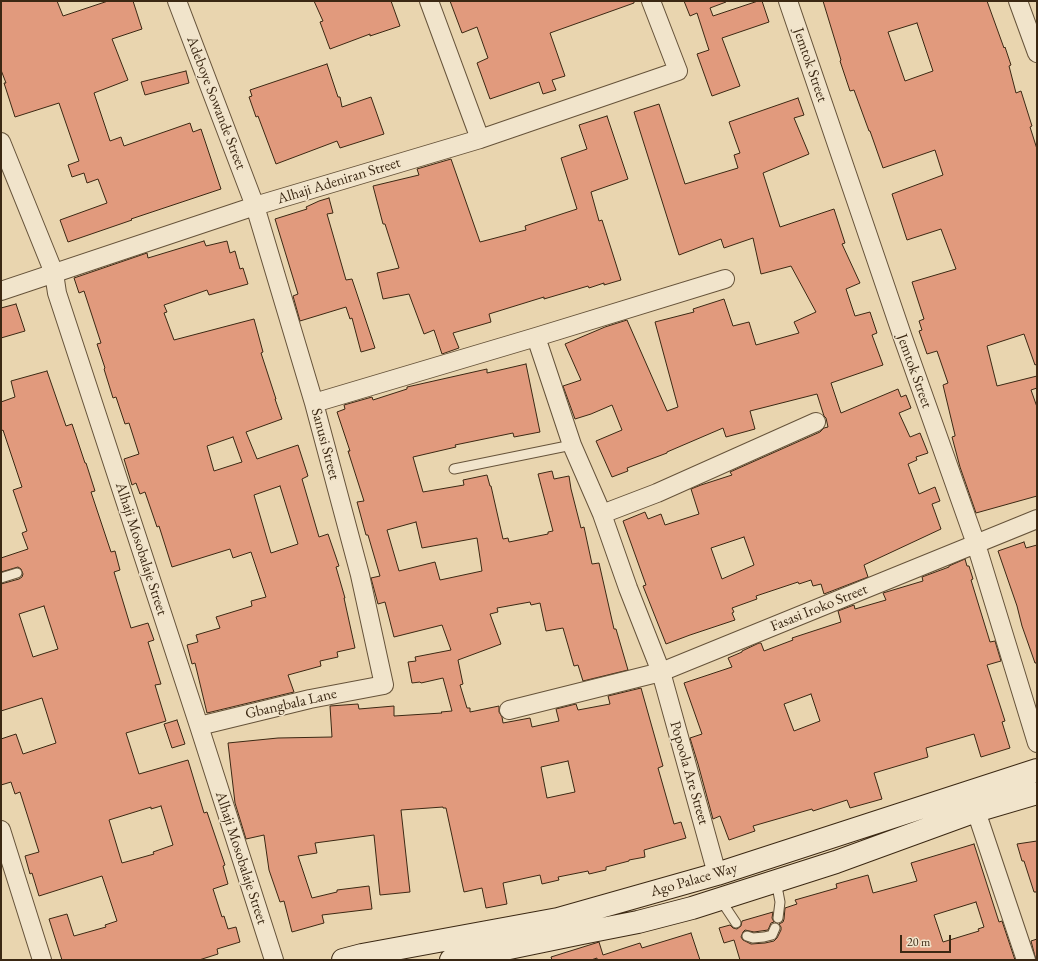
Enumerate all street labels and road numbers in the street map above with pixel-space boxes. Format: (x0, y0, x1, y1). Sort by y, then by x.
street label: Jemtok Street (789, 25, 831, 105)
street label: Adeboye Sowande Street (182, 34, 250, 172)
street label: Alhaji Adeniran Street (275, 154, 403, 208)
street label: Jemtok Street (892, 331, 936, 411)
street label: Sanusi Street (307, 406, 343, 482)
street label: Alhaji Mosobalaje Street (111, 480, 171, 618)
street label: Fasasi Iroko Street (768, 580, 870, 636)
street label: Gbangbala Lane (244, 685, 338, 723)
street label: Popoola Are Street (666, 719, 712, 827)
street label: Alhaji Mosobalaje Street (211, 789, 271, 927)
street label: Ago Palace Way (648, 859, 740, 901)

